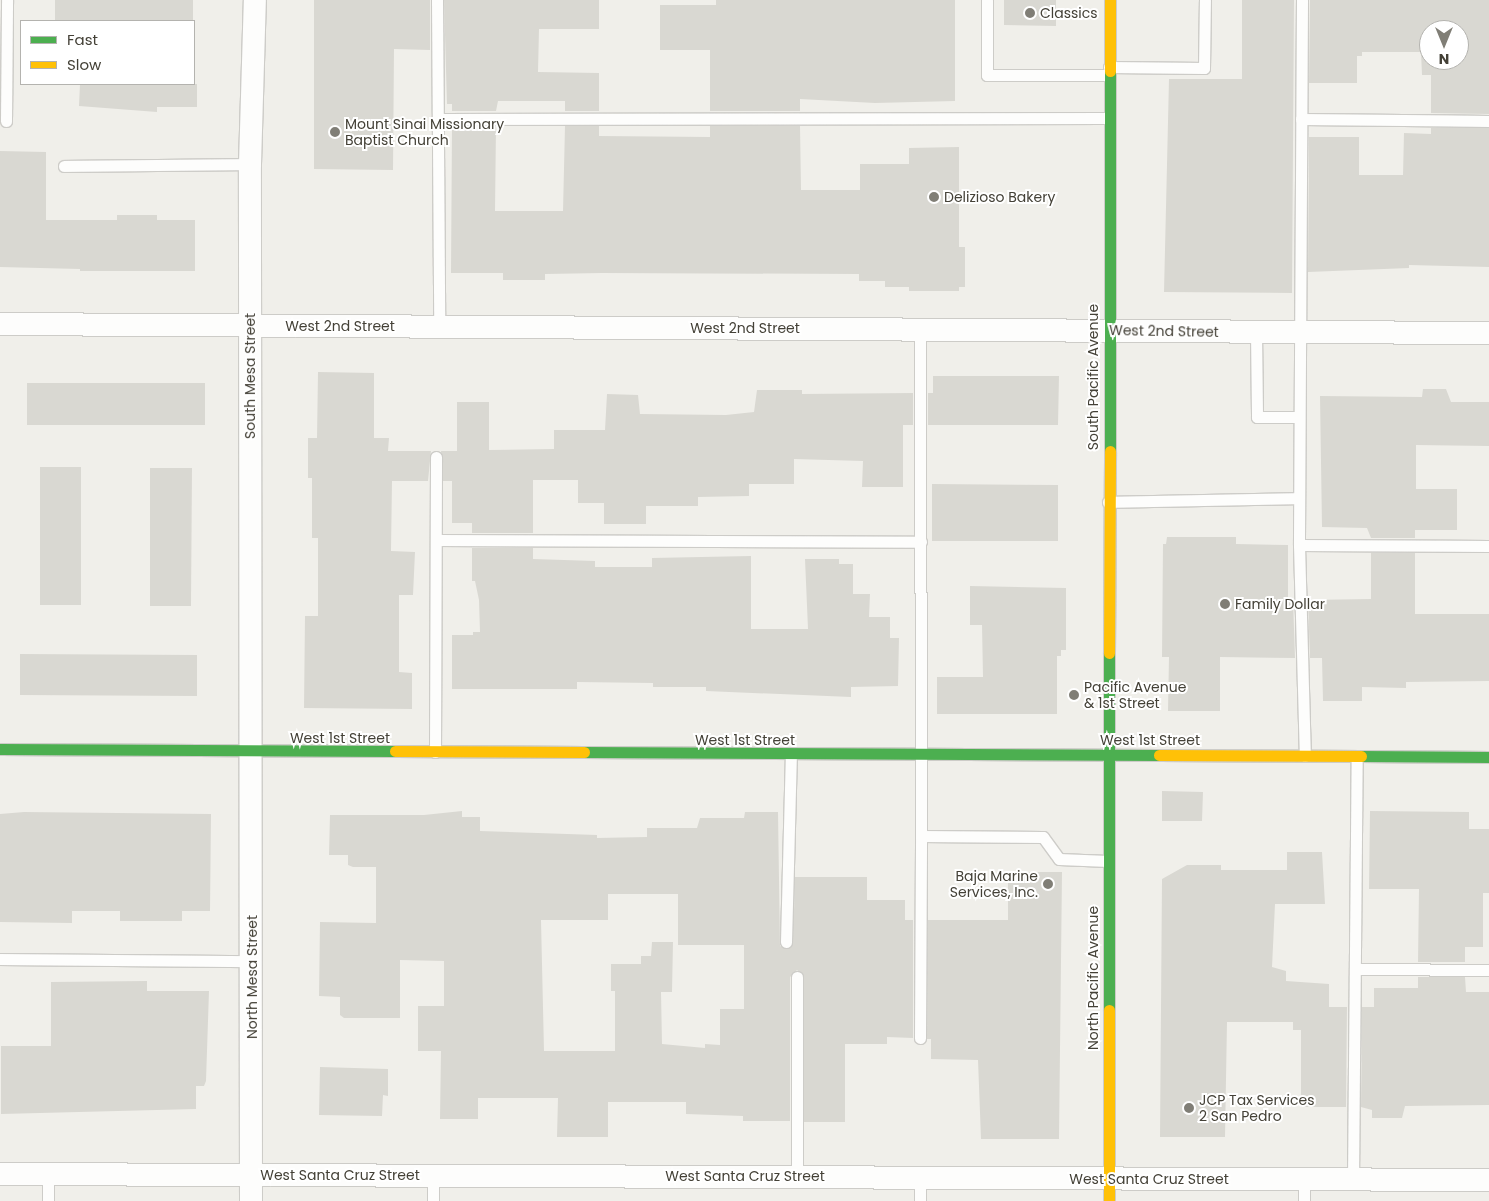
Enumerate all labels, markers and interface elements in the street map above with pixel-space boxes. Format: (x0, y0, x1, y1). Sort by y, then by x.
place label: Classics (1040, 5, 1098, 21)
marker: Classics (1024, 7, 1036, 19)
legend (20, 20, 195, 85)
north arrow (1419, 20, 1469, 70)
text: Fast (67, 29, 98, 50)
text: N (1439, 49, 1449, 69)
text: Slow (67, 54, 101, 75)
place label: Mount Sinai Missionary Baptist Church (345, 116, 504, 148)
marker: Mount Sinai Missionary Baptist Church (329, 126, 341, 138)
place label: Delizioso Bakery (944, 189, 1055, 205)
marker: Delizioso Bakery (928, 191, 940, 203)
street label: South Pacific Avenue (1085, 304, 1101, 450)
street label: South Mesa Street (242, 313, 258, 439)
street label: West 2nd Street (285, 318, 395, 334)
street label: West 2nd Street (690, 320, 800, 336)
street label: West 2nd Street (1109, 322, 1219, 340)
place label: Family Dollar (1235, 596, 1325, 612)
marker: Family Dollar (1219, 598, 1231, 610)
place label: Pacific Avenue & 1st Street (1084, 679, 1186, 712)
marker: Pacific Avenue & 1st Street (1068, 689, 1080, 701)
street label: West 1st Street (290, 730, 390, 746)
street label: West 1st Street (695, 732, 795, 748)
street label: West 1st Street (1100, 732, 1200, 748)
place label: Baja Marine Services, Inc. (950, 868, 1038, 900)
marker: Baja Marine Services, Inc. (1042, 878, 1054, 890)
street label: North Pacific Avenue (1085, 906, 1101, 1050)
street label: North Mesa Street (244, 915, 260, 1039)
place label: JCP Tax Services 2 San Pedro (1199, 1092, 1314, 1124)
marker: JCP Tax Services 2 San Pedro (1183, 1102, 1195, 1114)
street label: West Santa Cruz Street (260, 1167, 420, 1183)
street label: West Santa Cruz Street (665, 1168, 825, 1184)
street label: West Santa Cruz Street (1069, 1171, 1229, 1187)

